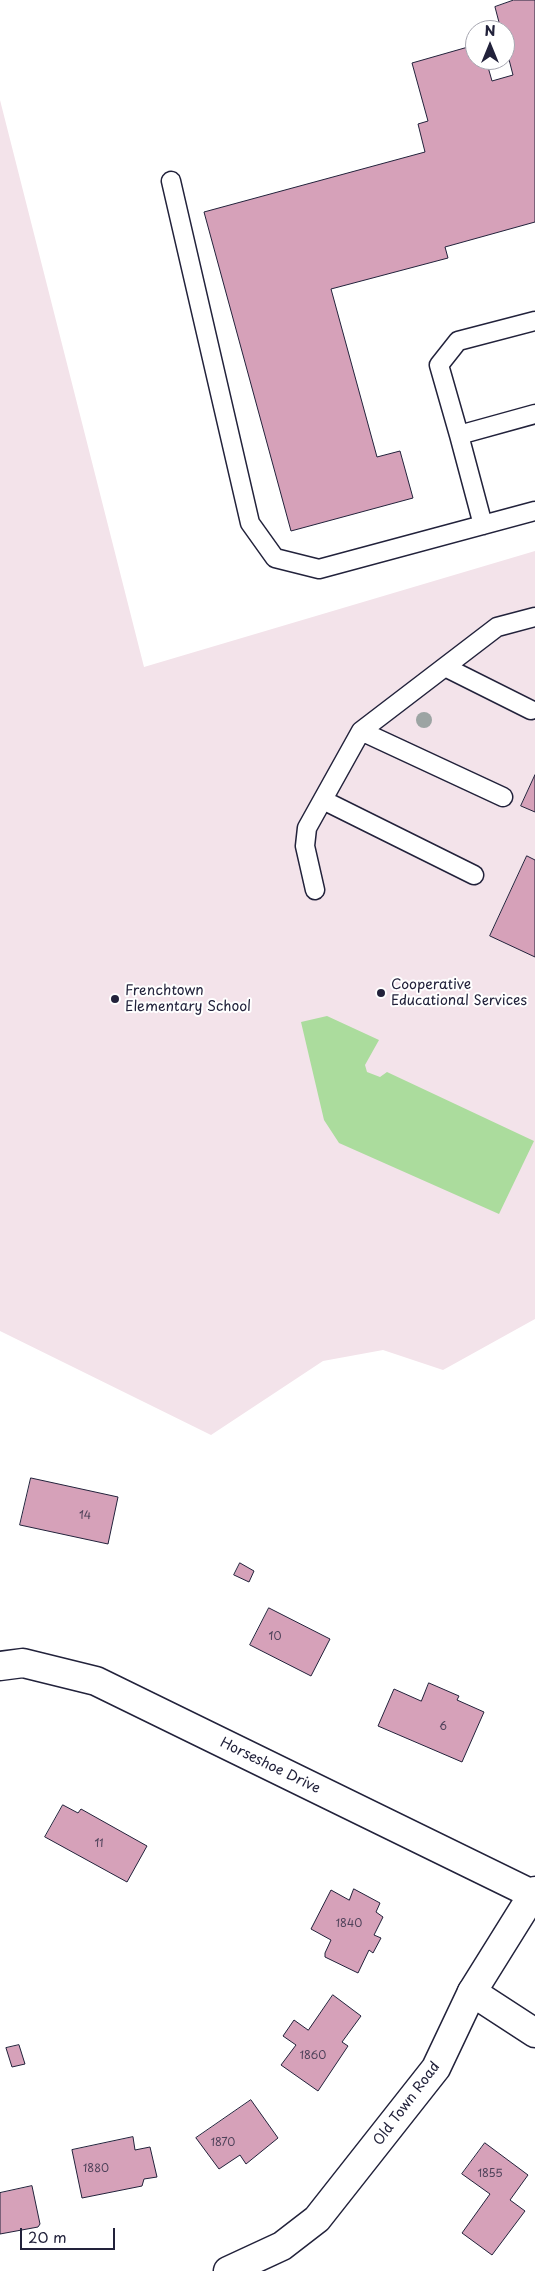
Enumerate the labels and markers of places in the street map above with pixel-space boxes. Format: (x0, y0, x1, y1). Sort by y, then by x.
place label: Cooperative Educational Services (391, 977, 527, 1010)
place label: Frenchtown Elementary School (125, 983, 251, 1016)
marker: Cooperative Educational Services (375, 987, 387, 999)
marker: Frenchtown Elementary School (109, 993, 121, 1005)

